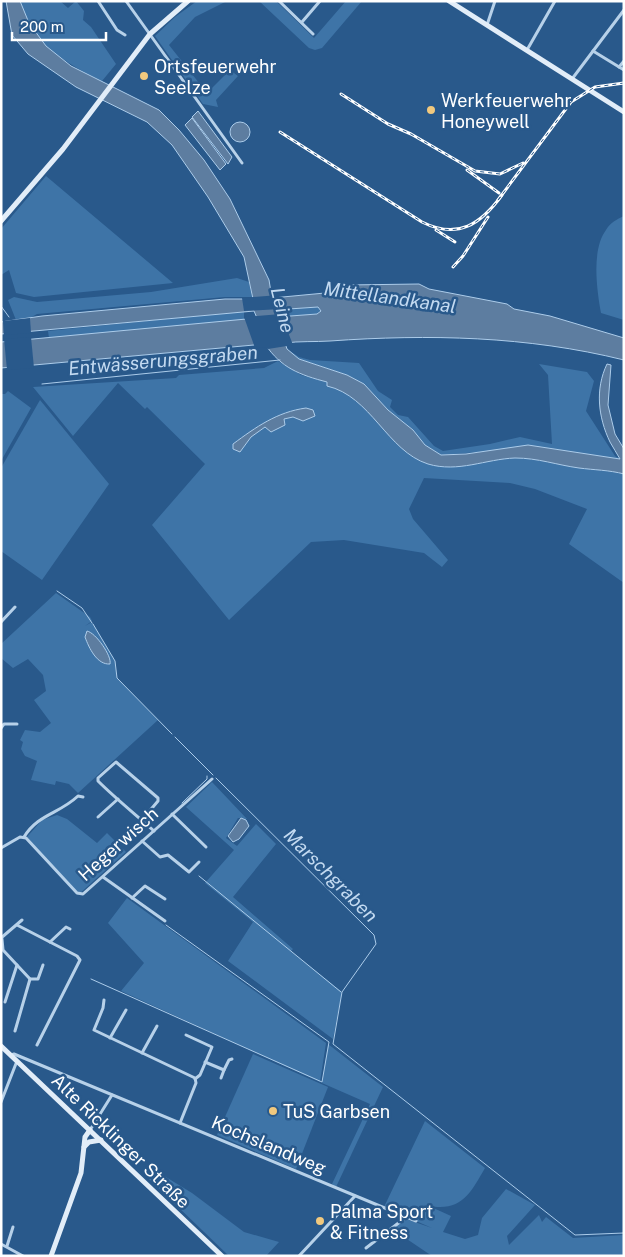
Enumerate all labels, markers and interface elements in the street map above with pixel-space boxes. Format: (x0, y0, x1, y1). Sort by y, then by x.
scale bar (12, 10, 106, 42)
text: 200 m (20, 18, 64, 35)
place label: Ortsfeuerwehr Seelze (154, 56, 277, 98)
marker: Ortsfeuerwehr Seelze (138, 70, 150, 82)
place label: Werkfeuerwehr Honeywell (441, 90, 571, 132)
marker: Werkfeuerwehr Honeywell (425, 104, 437, 116)
water label: Mittellandkanal (322, 277, 458, 317)
water label: Leine (267, 285, 299, 335)
water label: Entwässerungsgraben (67, 341, 259, 379)
street label: Hegerwisch (74, 803, 162, 885)
water label: Marschgraben (280, 824, 382, 926)
street label: Alte Ricklinger Straße (47, 1070, 195, 1212)
place label: TuS Garbsen (283, 1101, 390, 1122)
marker: TuS Garbsen (267, 1105, 279, 1117)
street label: Kochslandweg (208, 1111, 330, 1179)
place label: Palma Sport & Fitness (330, 1201, 433, 1243)
marker: Palma Sport & Fitness (314, 1215, 326, 1227)

